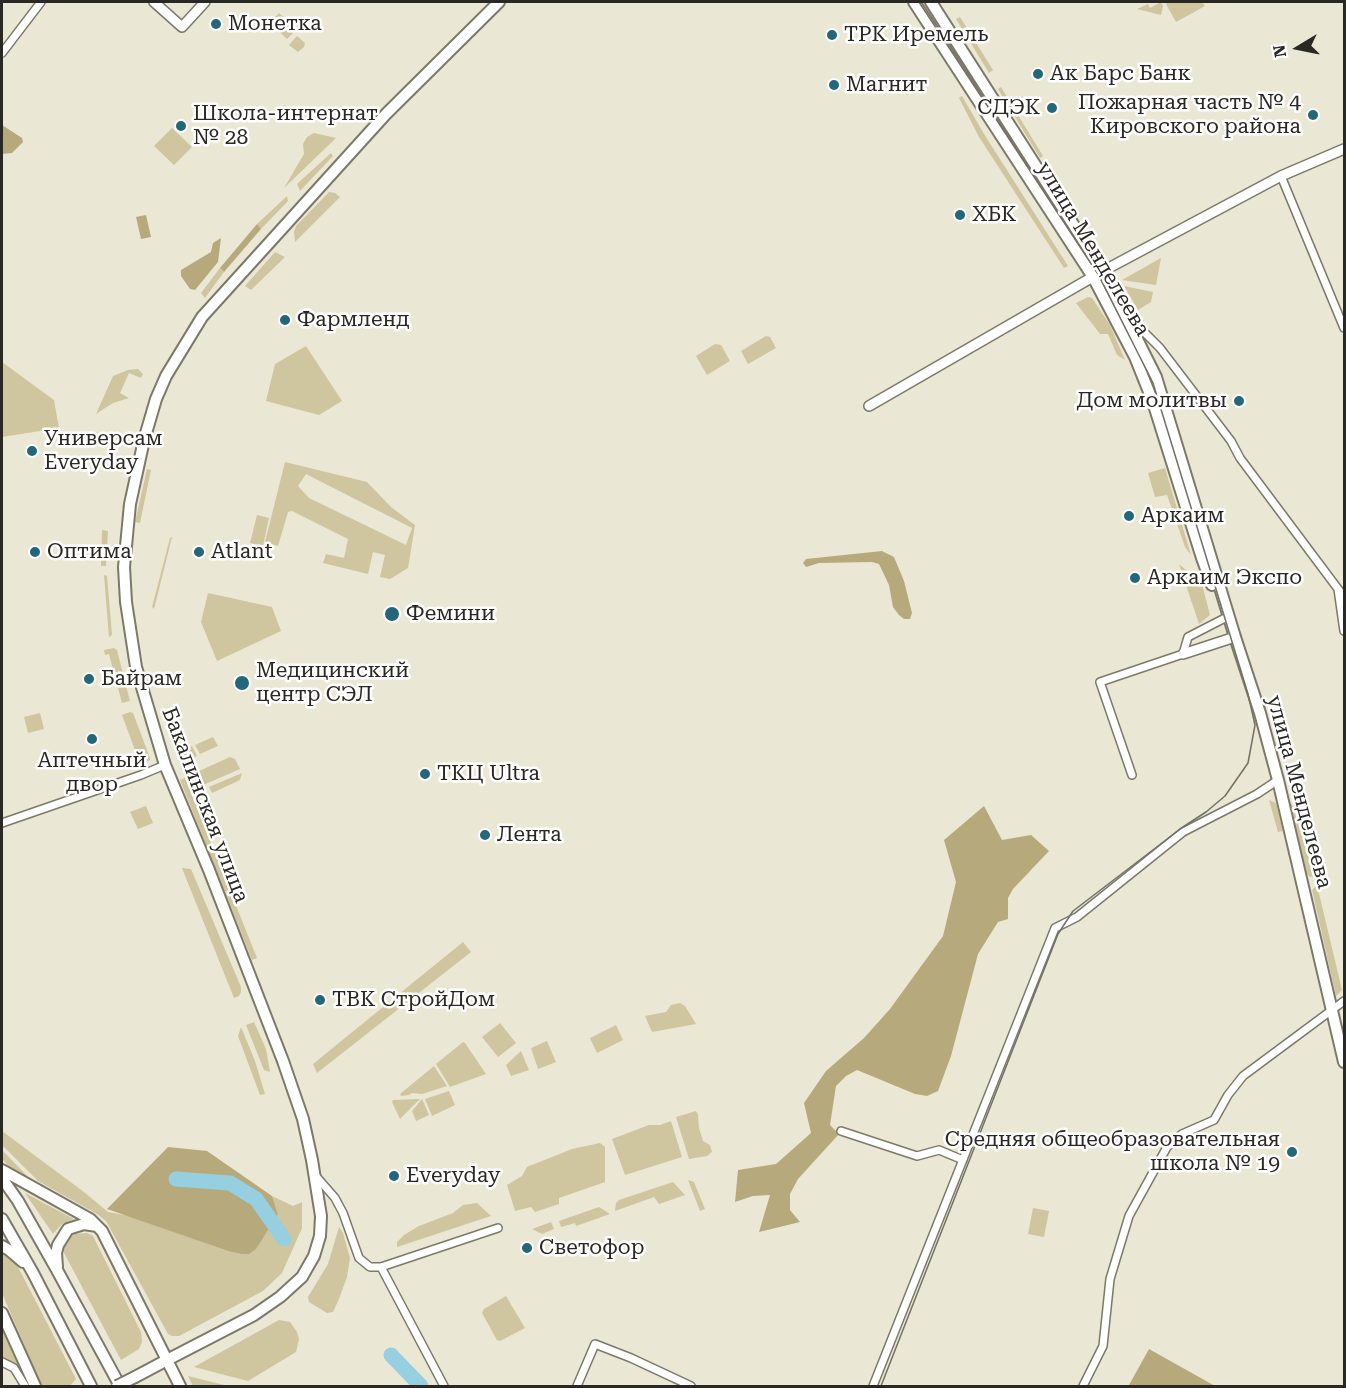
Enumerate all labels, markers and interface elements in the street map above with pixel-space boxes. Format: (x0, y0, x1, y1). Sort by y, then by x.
place label: Монетка (228, 11, 322, 37)
marker: Монетка (209, 17, 223, 31)
north arrow (1268, 18, 1328, 78)
place label: ТРК Иремель (844, 22, 988, 48)
marker: ТРК Иремель (825, 28, 839, 42)
text: N (1269, 44, 1290, 59)
place label: Ак Барс Банк (1050, 61, 1191, 87)
marker: Ак Барс Банк (1031, 67, 1045, 81)
place label: Магнит (846, 72, 928, 98)
marker: Магнит (827, 78, 841, 92)
place label: Пожарная часть № 4 Кировского района (1078, 90, 1301, 140)
place label: СДЭК (977, 95, 1040, 121)
place label: Школа-интернат № 28 (193, 101, 378, 151)
marker: СДЭК (1045, 101, 1059, 115)
marker: Пожарная часть № 4 Кировского района (1306, 108, 1320, 122)
marker: Школа-интернат № 28 (174, 119, 188, 133)
street label: улица Менделеева (1031, 157, 1155, 341)
place label: ХБК (972, 202, 1016, 228)
marker: ХБК (953, 208, 967, 222)
place label: Фармленд (297, 307, 409, 333)
marker: Фармленд (278, 313, 292, 327)
place label: Дом молитвы (1077, 388, 1227, 414)
marker: Дом молитвы (1232, 394, 1246, 408)
place label: Универсам Everyday (44, 426, 163, 476)
marker: Универсам Everyday (25, 444, 39, 458)
place label: Аркаим (1141, 503, 1224, 529)
marker: Аркаим (1122, 509, 1136, 523)
place label: Оптима (47, 539, 132, 565)
place label: Atlant (211, 539, 273, 565)
marker: Оптима (28, 545, 42, 559)
marker: Atlant (192, 545, 206, 559)
place label: Аркаим Экспо (1147, 565, 1302, 591)
marker: Аркаим Экспо (1128, 571, 1142, 585)
place label: Фемини (406, 601, 495, 627)
marker: Фемини (383, 605, 401, 623)
place label: Медицинский центр СЭЛ (256, 658, 409, 708)
place label: Байрам (101, 666, 182, 692)
marker: Байрам (82, 672, 96, 686)
marker: Медицинский центр СЭЛ (233, 674, 251, 692)
street label: улица Менделеева (1261, 693, 1337, 891)
street label: Бакалинская улица (156, 704, 254, 906)
marker: Аптечный двор (85, 732, 99, 746)
place label: Аптечный двор (38, 748, 146, 798)
place label: ТКЦ Ultra (437, 761, 540, 787)
marker: ТКЦ Ultra (418, 767, 432, 781)
place label: Лента (497, 822, 562, 848)
marker: Лента (478, 828, 492, 842)
place label: ТВК СтройДом (332, 987, 495, 1013)
marker: ТВК СтройДом (313, 993, 327, 1007)
place label: Средняя общеобразовательная школа № 19 (945, 1127, 1280, 1177)
marker: Средняя общеобразовательная школа № 19 (1285, 1145, 1299, 1159)
place label: Everyday (406, 1163, 500, 1189)
marker: Everyday (387, 1169, 401, 1183)
place label: Светофор (539, 1235, 644, 1261)
marker: Светофор (520, 1241, 534, 1255)

